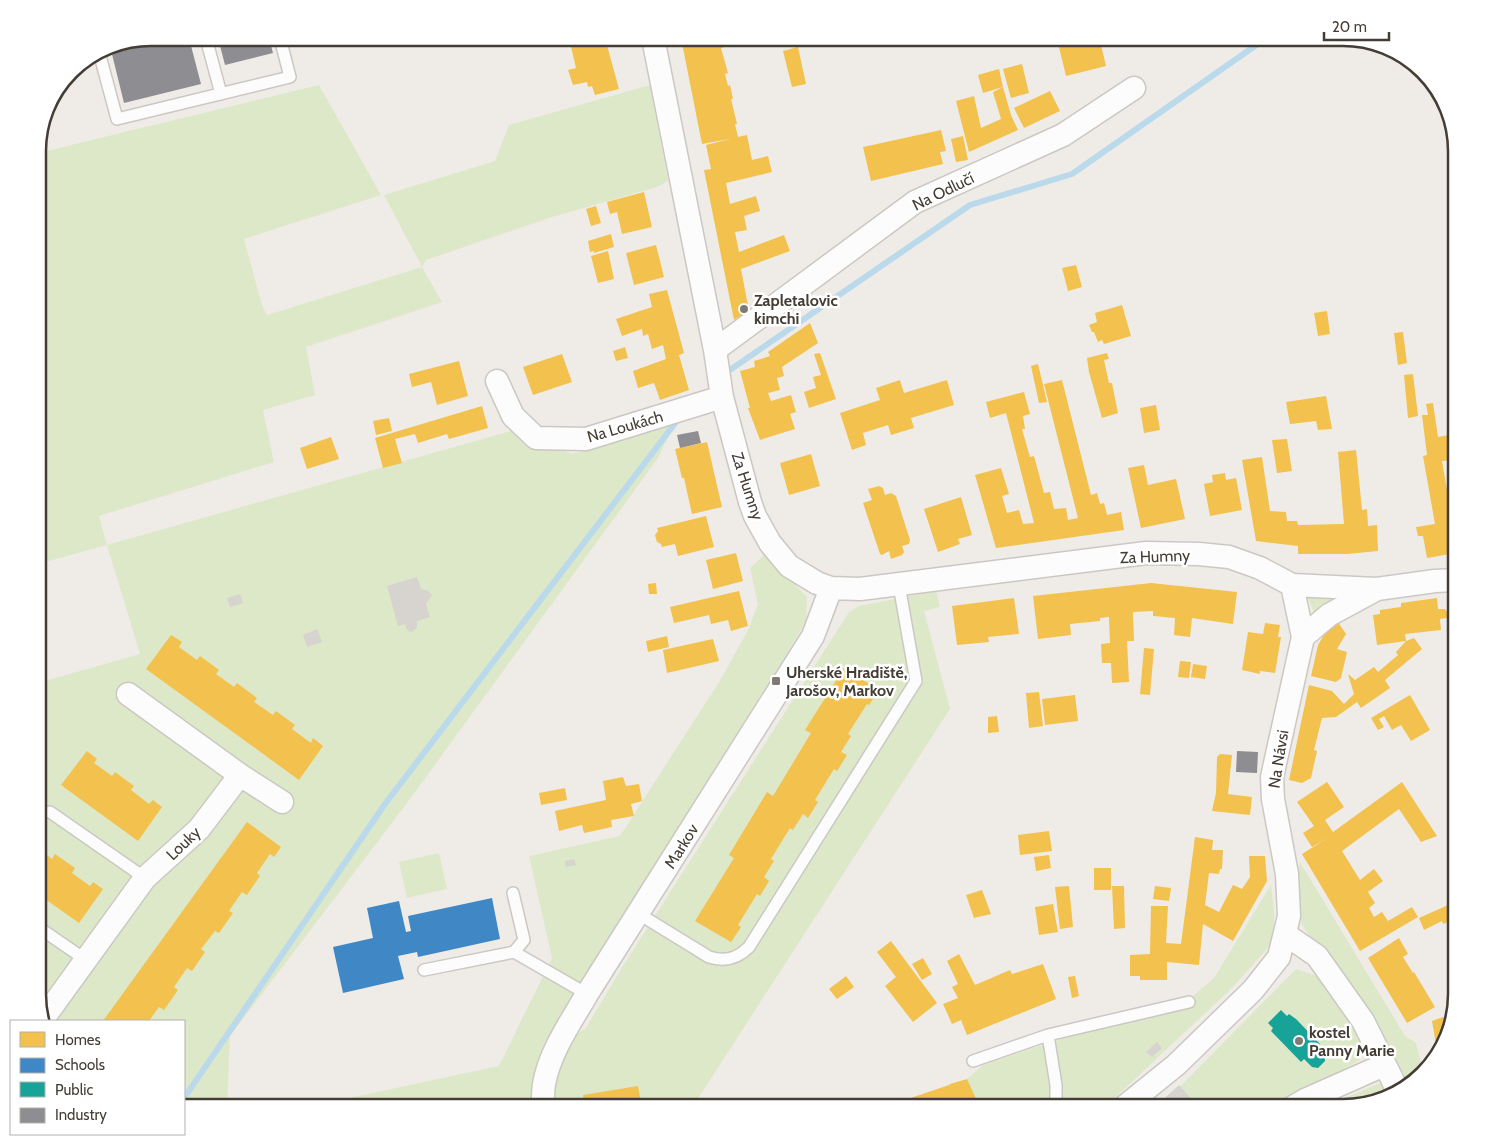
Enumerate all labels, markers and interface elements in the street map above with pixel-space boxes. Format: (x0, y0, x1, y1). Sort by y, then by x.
scale bar (1324, 10, 1389, 42)
text: 20 m (1332, 18, 1367, 36)
street label: Na Odlučí (909, 168, 978, 215)
place label: Zapletalovic kimchi (754, 291, 838, 328)
marker: Zapletalovic kimchi (738, 303, 750, 315)
street label: Na Loukách (585, 407, 665, 446)
street label: Za Humny (728, 450, 767, 522)
street label: Za Humny (1120, 546, 1190, 567)
place label: Uherské Hradiště, Jarošov, Markov (785, 663, 908, 700)
marker: Uherské Hradiště, Jarošov, Markov (770, 675, 782, 687)
street label: Na Návsi (1265, 729, 1292, 790)
street label: Markov (660, 820, 703, 872)
street label: Louky (162, 823, 204, 864)
legend (10, 1020, 185, 1135)
place label: kostel Panny Marie (1309, 1023, 1394, 1060)
text: Homes (55, 1031, 101, 1049)
marker: kostel Panny Marie (1293, 1035, 1305, 1047)
text: Schools (55, 1056, 105, 1074)
text: Public (55, 1081, 93, 1099)
text: Industry (55, 1106, 107, 1124)

